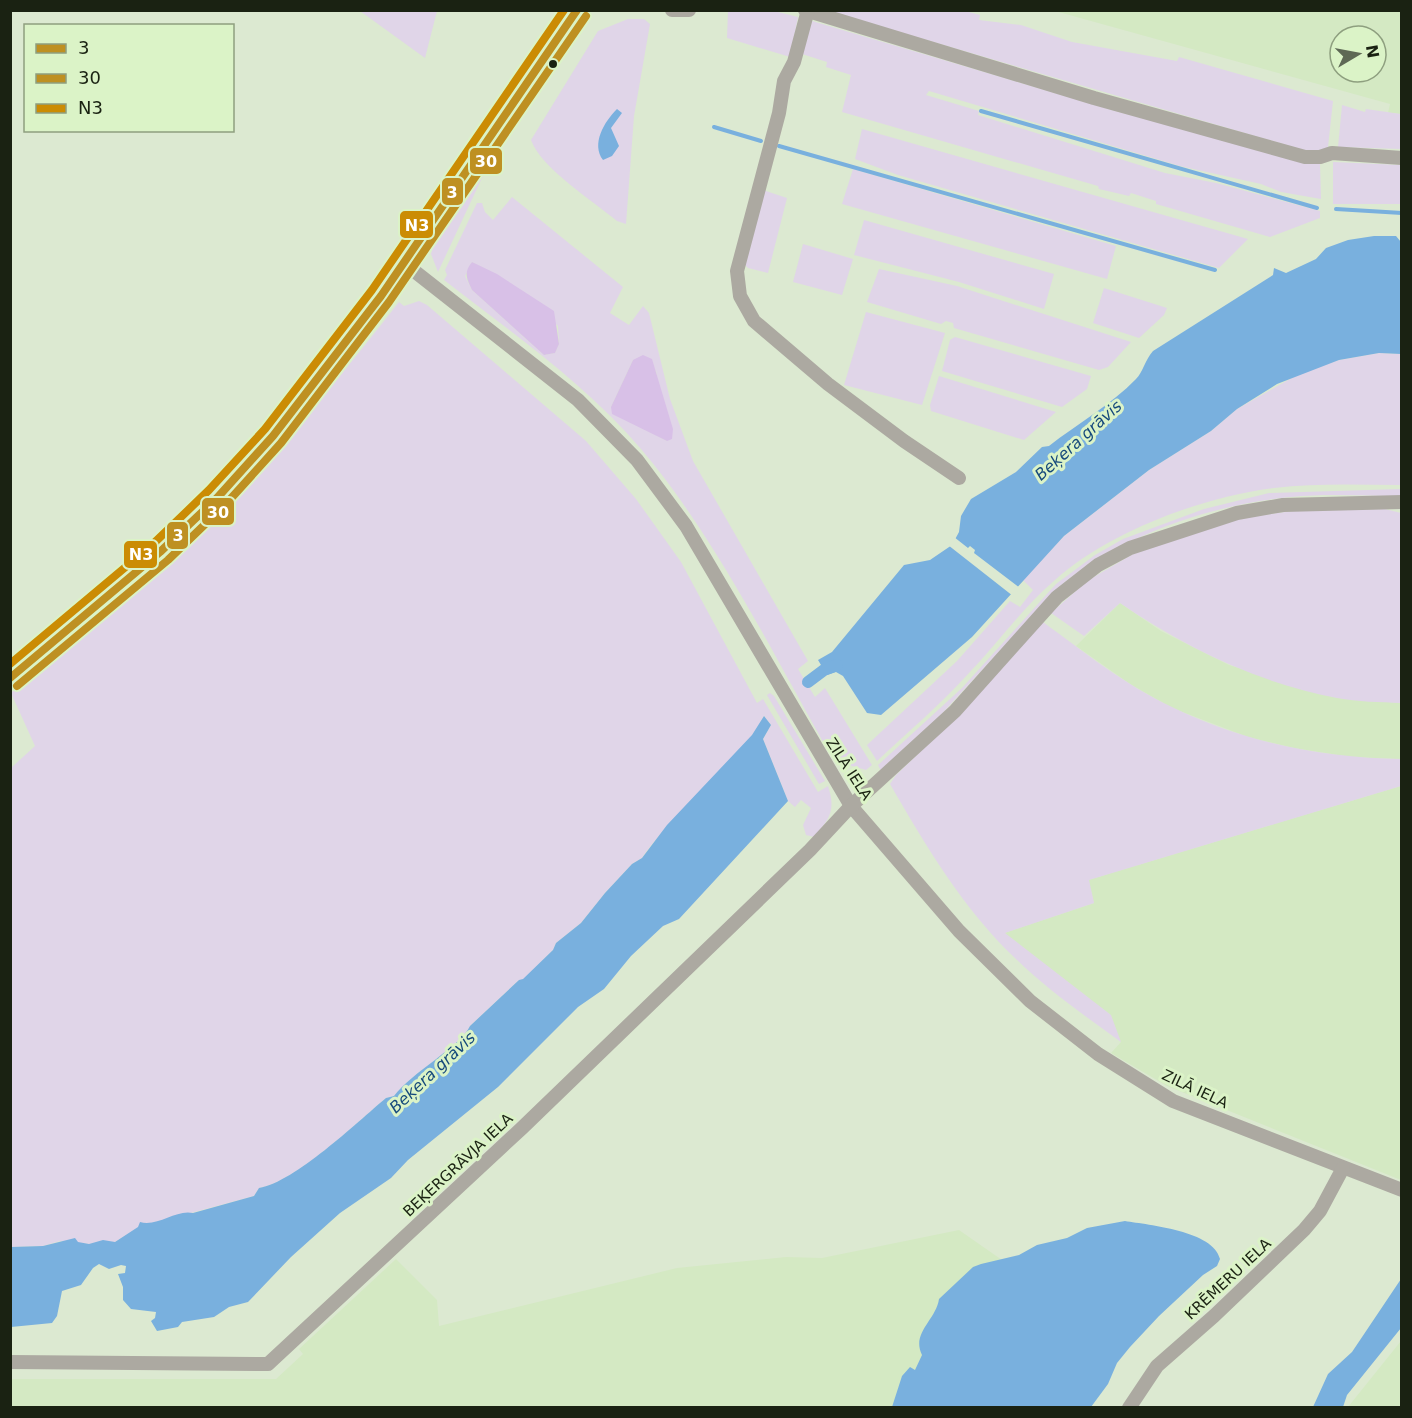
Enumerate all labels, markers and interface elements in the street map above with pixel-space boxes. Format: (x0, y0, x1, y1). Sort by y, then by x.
legend (24, 24, 234, 132)
north arrow (1328, 24, 1388, 84)
text: 3 (78, 37, 89, 58)
text: N (1362, 43, 1383, 60)
unlabelled marker (547, 58, 559, 70)
text: 30 (78, 67, 101, 88)
text: N3 (78, 97, 103, 118)
line badge: 30 (469, 147, 503, 175)
text: 30 (475, 152, 497, 171)
line badge: 3 (441, 177, 464, 206)
text: 3 (446, 183, 458, 202)
line badge: N3 (399, 210, 434, 239)
text: N3 (405, 216, 429, 235)
water label: Beķera grāvis (1031, 396, 1126, 484)
line badge: 30 (201, 497, 235, 526)
text: 30 (207, 503, 229, 522)
line badge: 3 (166, 521, 189, 550)
text: 3 (172, 526, 184, 545)
line badge: N3 (123, 540, 158, 569)
text: N3 (129, 545, 153, 564)
street label: ZILĀ IELA (822, 734, 876, 804)
water label: Beķera grāvis (386, 1028, 479, 1117)
street label: ZILĀ IELA (1159, 1066, 1232, 1112)
street label: BEĶERGRĀVJA IELA (400, 1109, 517, 1220)
street label: KRĒMERU IELA (1181, 1234, 1275, 1324)

